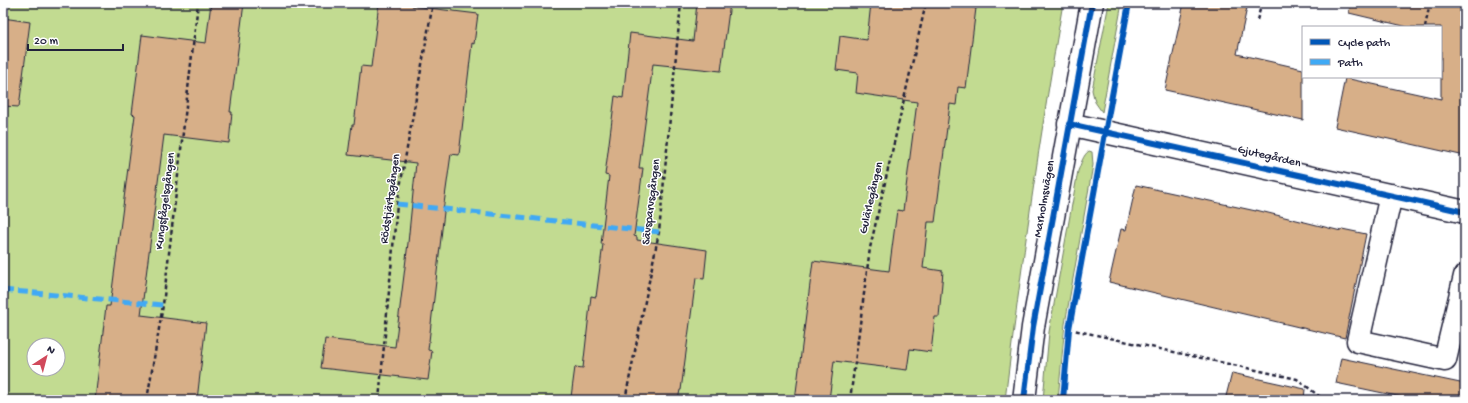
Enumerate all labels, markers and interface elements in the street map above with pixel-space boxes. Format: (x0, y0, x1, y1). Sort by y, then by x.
scale bar (28, 26, 123, 52)
legend (1302, 26, 1442, 78)
text: 20 m (34, 35, 59, 49)
text: Cycle path (1338, 37, 1391, 51)
text: Path (1337, 57, 1363, 71)
street label: Gjutegården (1236, 143, 1302, 171)
street label: Kungsfågelsgången (153, 151, 179, 250)
street label: Rödstjärtsgången (378, 153, 404, 245)
street label: Sävsparvsgången (640, 158, 664, 246)
street label: Marholmsvägen (1031, 159, 1059, 239)
street label: Gulärlegången (857, 160, 887, 235)
north arrow (26, 337, 66, 377)
text: N (44, 344, 57, 357)

